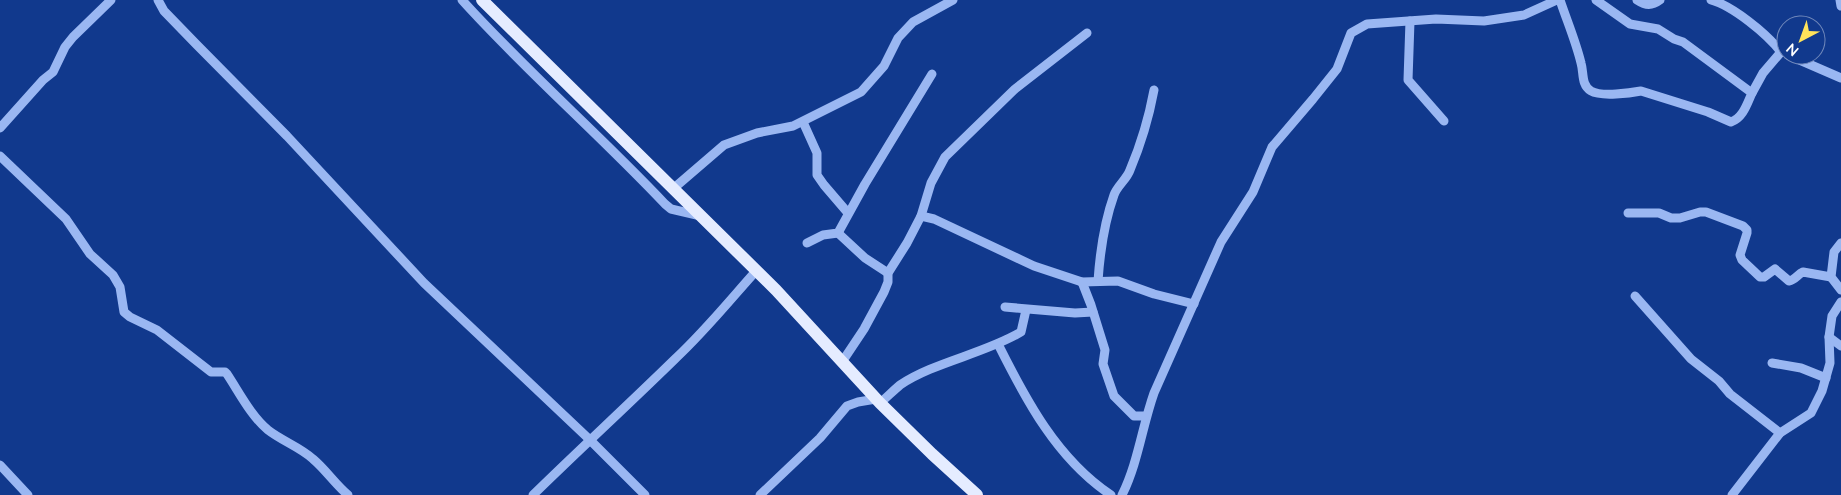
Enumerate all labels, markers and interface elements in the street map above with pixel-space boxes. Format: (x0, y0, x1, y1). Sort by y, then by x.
north arrow (1776, 15, 1826, 65)
text: N (1782, 40, 1802, 60)

